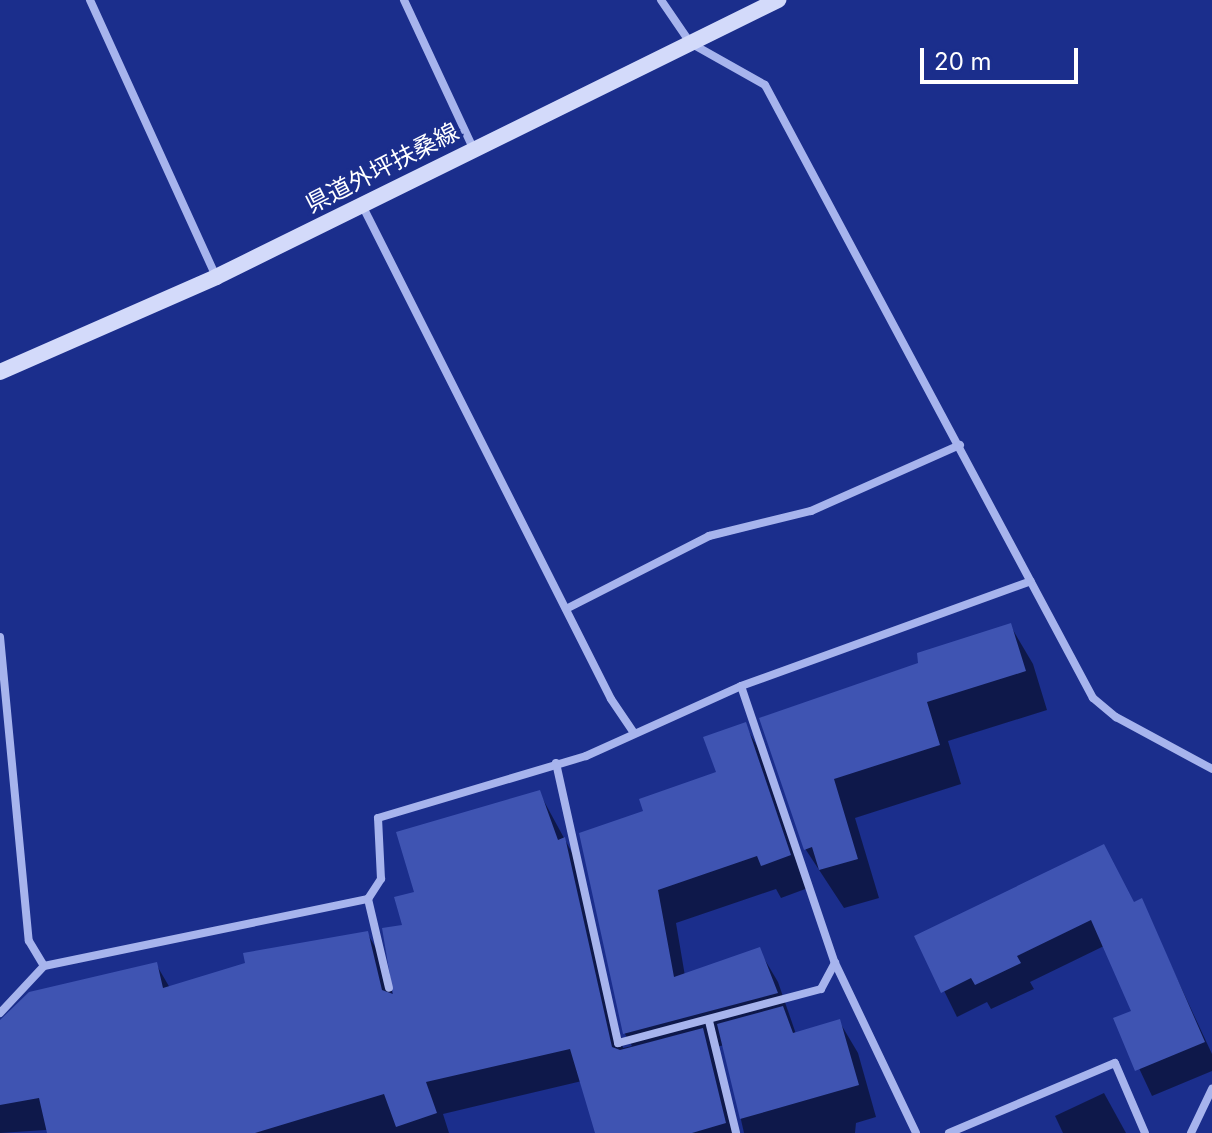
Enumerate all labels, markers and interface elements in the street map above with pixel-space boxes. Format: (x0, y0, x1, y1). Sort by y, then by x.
scale bar (924, 32, 1082, 82)
text: 20 m (934, 47, 992, 76)
street label: 県道外坪扶桑線 (301, 117, 463, 219)

